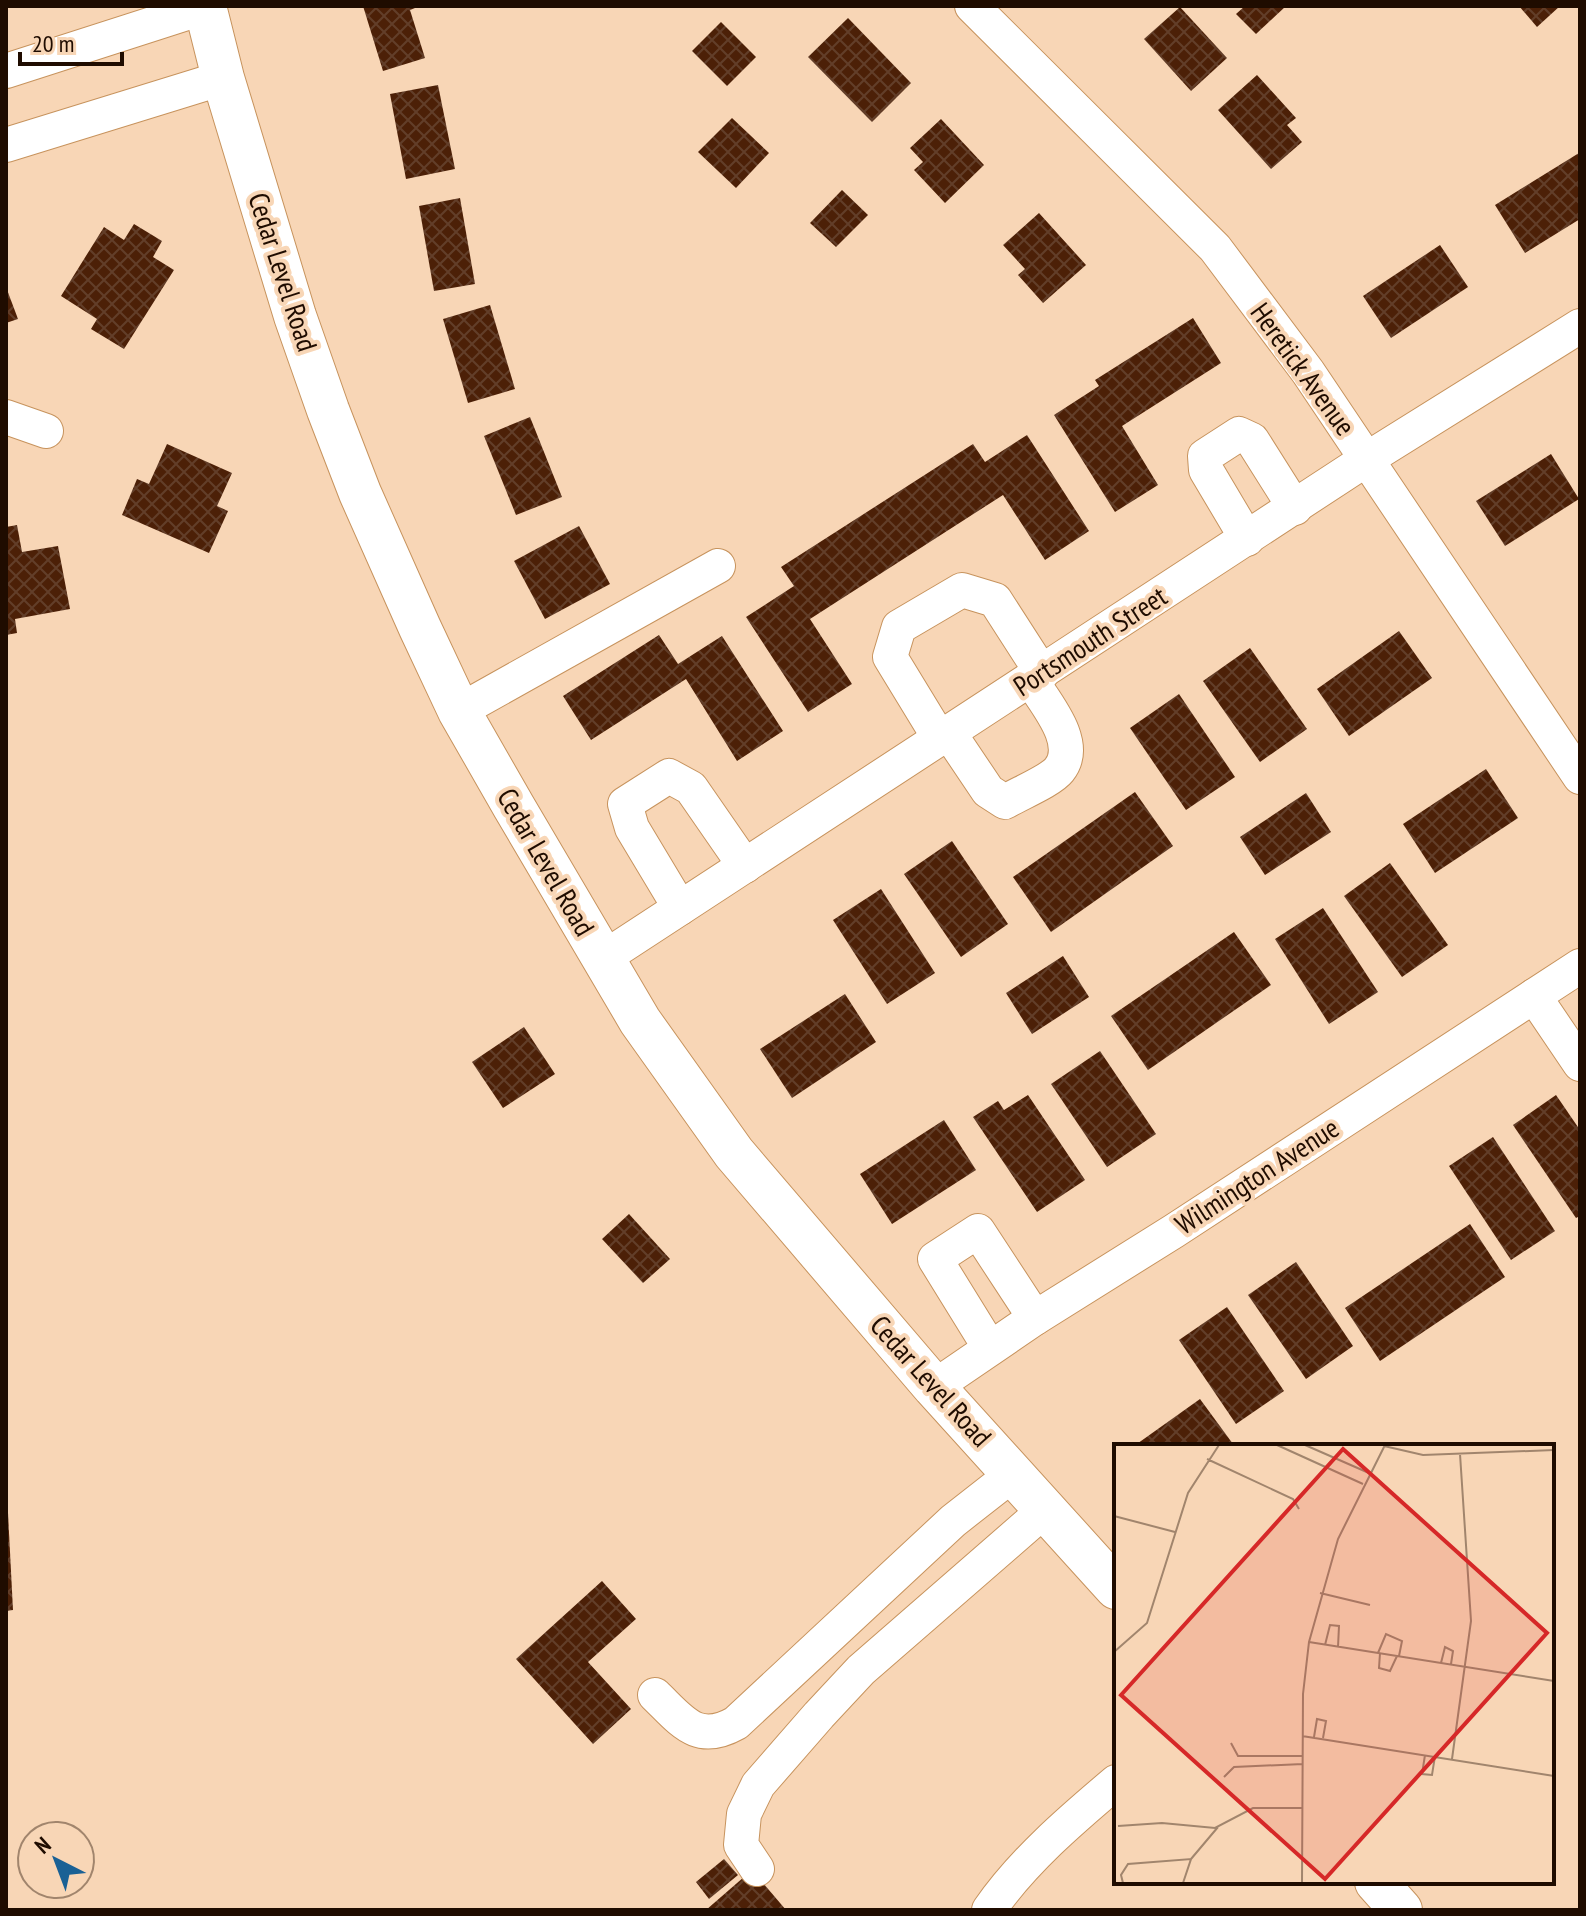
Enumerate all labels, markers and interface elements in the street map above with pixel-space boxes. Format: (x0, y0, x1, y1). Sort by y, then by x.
scale bar (20, 16, 122, 66)
text: 20 m (32, 28, 74, 59)
street label: Cedar Level Road (240, 188, 327, 356)
street label: Heretick Avenue (1243, 295, 1364, 443)
street label: Portsmouth Street (1006, 577, 1174, 704)
street label: Cedar Level Road (489, 781, 604, 942)
street label: Wilmington Avenue (1168, 1109, 1346, 1242)
street label: Cedar Level Road (863, 1307, 1000, 1454)
inset map (1114, 1444, 1554, 1884)
north arrow (16, 1820, 96, 1900)
text: N (29, 1831, 56, 1860)

